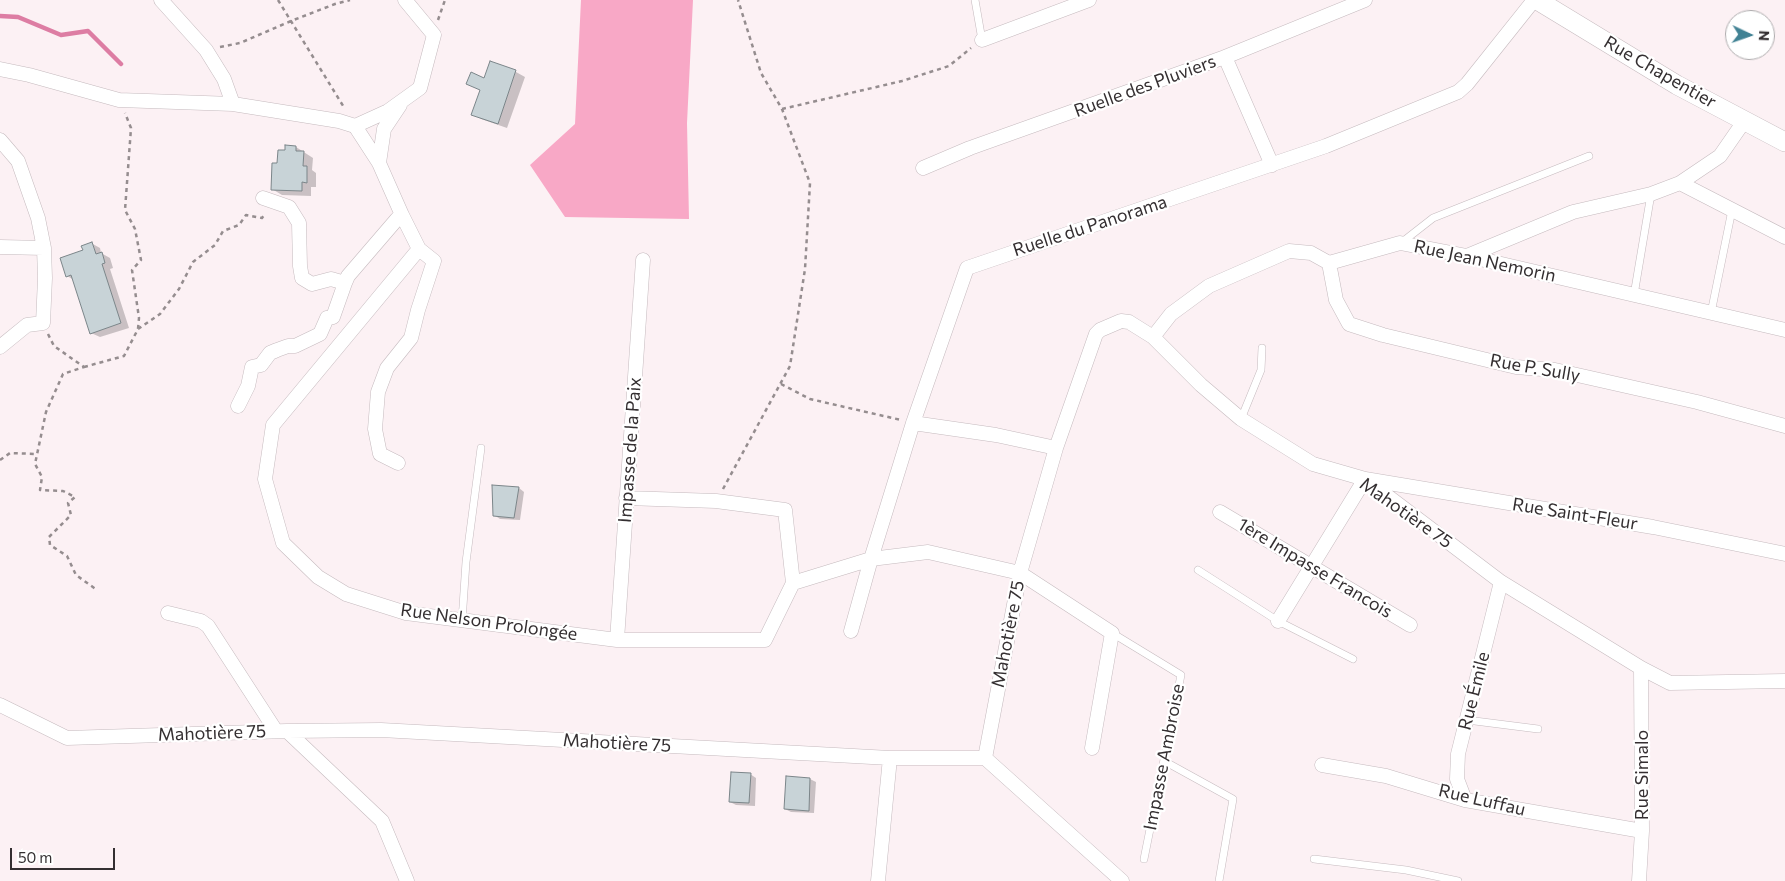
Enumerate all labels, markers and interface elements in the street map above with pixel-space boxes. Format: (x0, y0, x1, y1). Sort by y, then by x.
north arrow (1725, 10, 1775, 60)
text: N (1756, 30, 1773, 41)
street label: Rue Chapentier (1600, 31, 1720, 113)
street label: Ruelle des Pluviers (1071, 50, 1219, 122)
street label: Ruelle du Panorama (1010, 191, 1170, 261)
street label: Rue Jean Nemorin (1412, 235, 1558, 287)
street label: Rue P. Sully (1488, 349, 1582, 387)
street label: Impasse de la Paix (614, 377, 646, 523)
street label: Mahotière 75 (1355, 473, 1457, 553)
street label: Rue Saint-Fleur (1511, 493, 1639, 535)
street label: 1ère Impasse Francois (1234, 513, 1396, 623)
street label: Mahotière 75 (987, 579, 1029, 689)
street label: Rue Nelson Prolongée (399, 599, 579, 645)
street label: Rue Émile (1454, 650, 1494, 732)
street label: Impasse Ambroise (1139, 682, 1189, 832)
street label: Mahotière 75 (157, 720, 267, 746)
street label: Mahotière 75 (562, 729, 672, 757)
street label: Rue Simalo (1631, 730, 1653, 820)
street label: Rue Luffau (1436, 780, 1528, 820)
scale bar (12, 838, 118, 870)
text: 50 m (18, 848, 52, 866)

